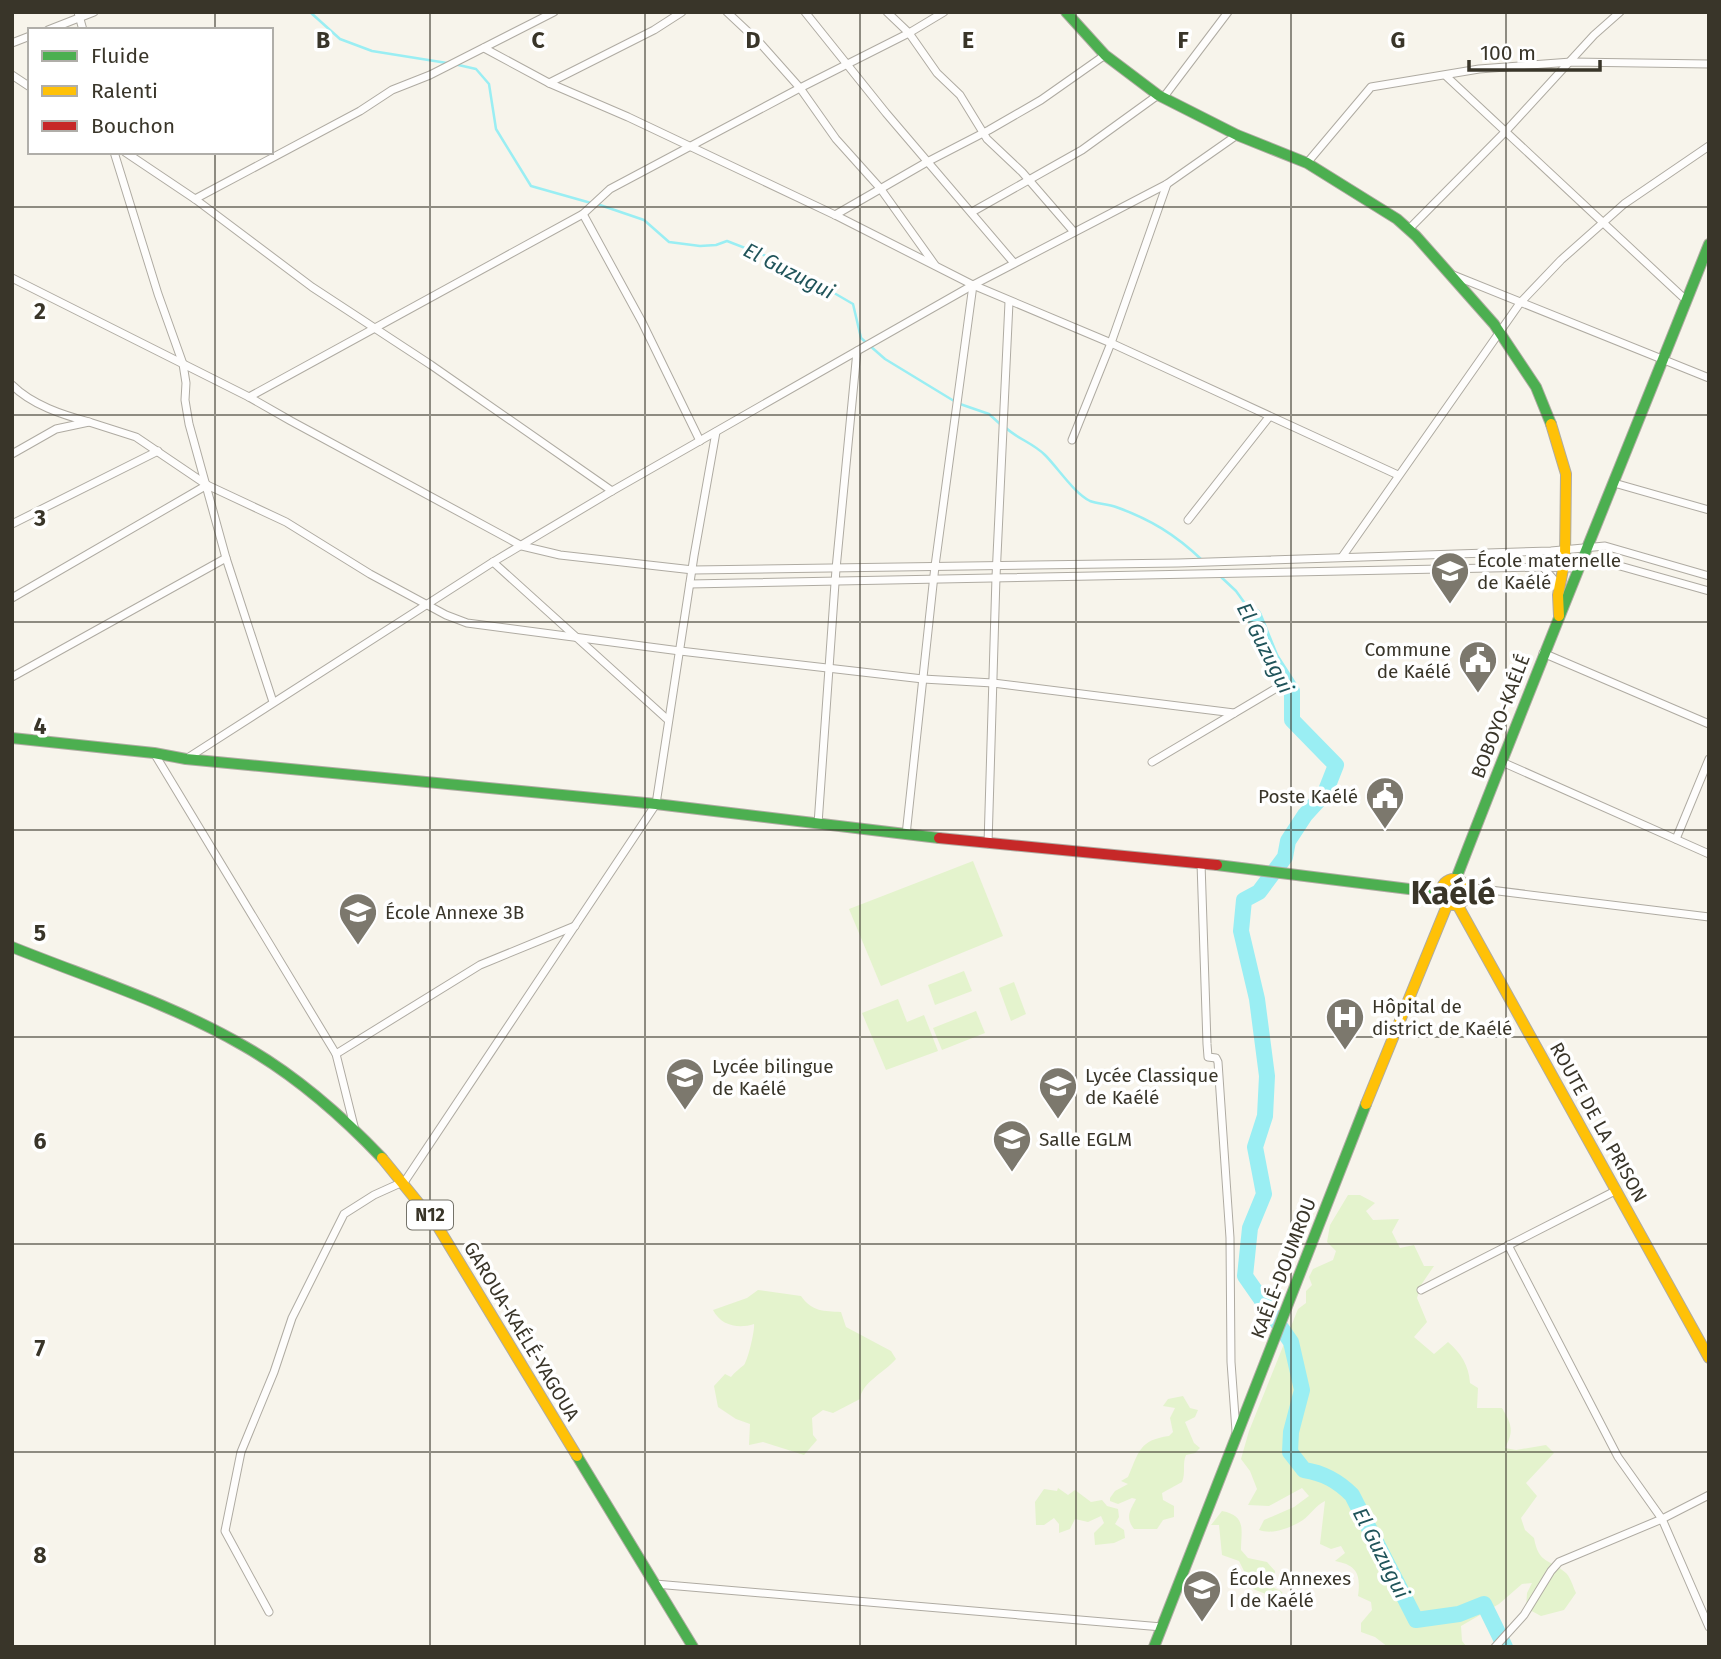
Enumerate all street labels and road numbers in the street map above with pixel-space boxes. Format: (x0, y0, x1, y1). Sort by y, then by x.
street label: BOBOYO-KAÉLÉ (1466, 651, 1535, 782)
street label: ROUTE DE LA PRISON (1545, 1038, 1652, 1206)
street label: KAÉLÉ-DOUMROU (1246, 1195, 1321, 1342)
road number: N12 (407, 1200, 453, 1230)
street label: GAROUA-KAÉLÉ-YAGOUA (459, 1238, 584, 1425)

